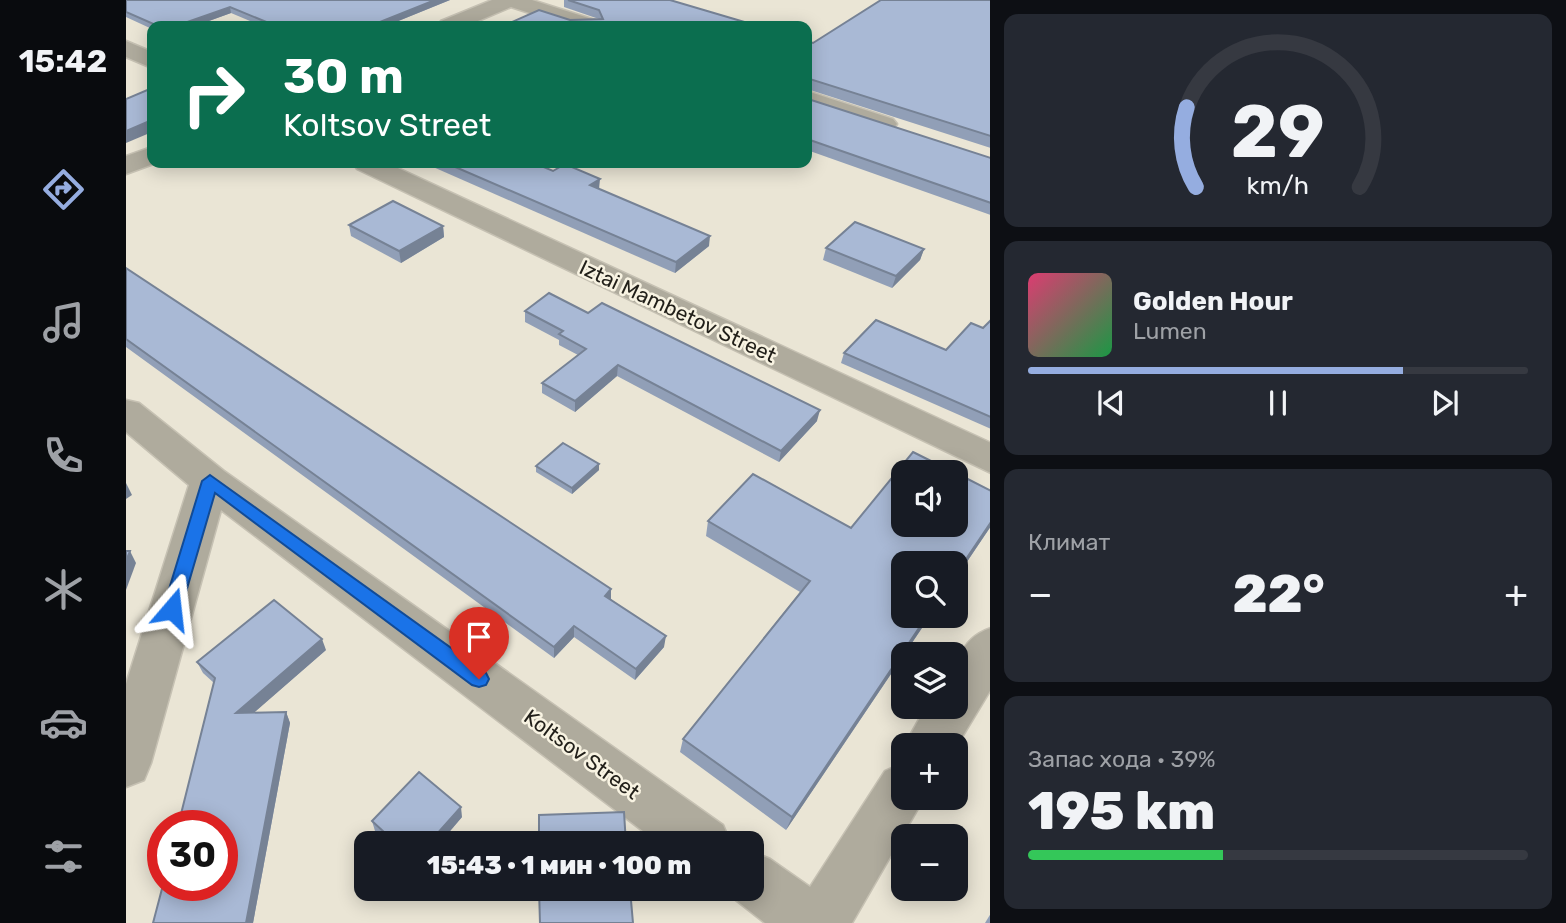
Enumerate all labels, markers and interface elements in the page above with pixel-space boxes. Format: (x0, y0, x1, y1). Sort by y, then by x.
text: 15:42 (19, 42, 107, 80)
text: 30 m (283, 47, 404, 105)
icon: right (168, 49, 259, 140)
text: 29 (1231, 89, 1325, 175)
text: Koltsov Street (283, 106, 491, 144)
icon: directions (39, 165, 88, 214)
text: km/h (1247, 170, 1309, 199)
street label: Iztai Mambetov Street (576, 254, 780, 368)
text: Golden Hour (1133, 286, 1293, 317)
icon: music (39, 298, 88, 347)
text: Lumen (1133, 317, 1207, 345)
icon: previous (1092, 384, 1130, 422)
icon: pause (1259, 384, 1297, 422)
icon: next (1426, 384, 1464, 422)
icon: phone (39, 431, 88, 480)
map controls (891, 460, 968, 901)
button: sound (891, 460, 968, 537)
text: Климат (1028, 528, 1110, 556)
button: search (891, 551, 968, 628)
text: 22° (1232, 563, 1325, 625)
icon: climate (39, 565, 88, 614)
text: − (1028, 571, 1053, 617)
text: + (1504, 571, 1528, 617)
position arrow (135, 572, 209, 646)
pin (449, 607, 509, 679)
icon: arrive (460, 618, 498, 656)
button: layers (891, 642, 968, 719)
icon: car (39, 698, 88, 747)
street label: Koltsov Street (519, 704, 645, 804)
button: + (891, 733, 968, 810)
text: Запас хода · 39% (1028, 745, 1216, 773)
text: 195 km (1028, 780, 1215, 842)
speed limit sign: 30 (147, 810, 238, 901)
button: − (891, 824, 968, 901)
icon: filters (39, 832, 88, 881)
text: 15:43 · 1 мин · 100 m (427, 850, 691, 881)

